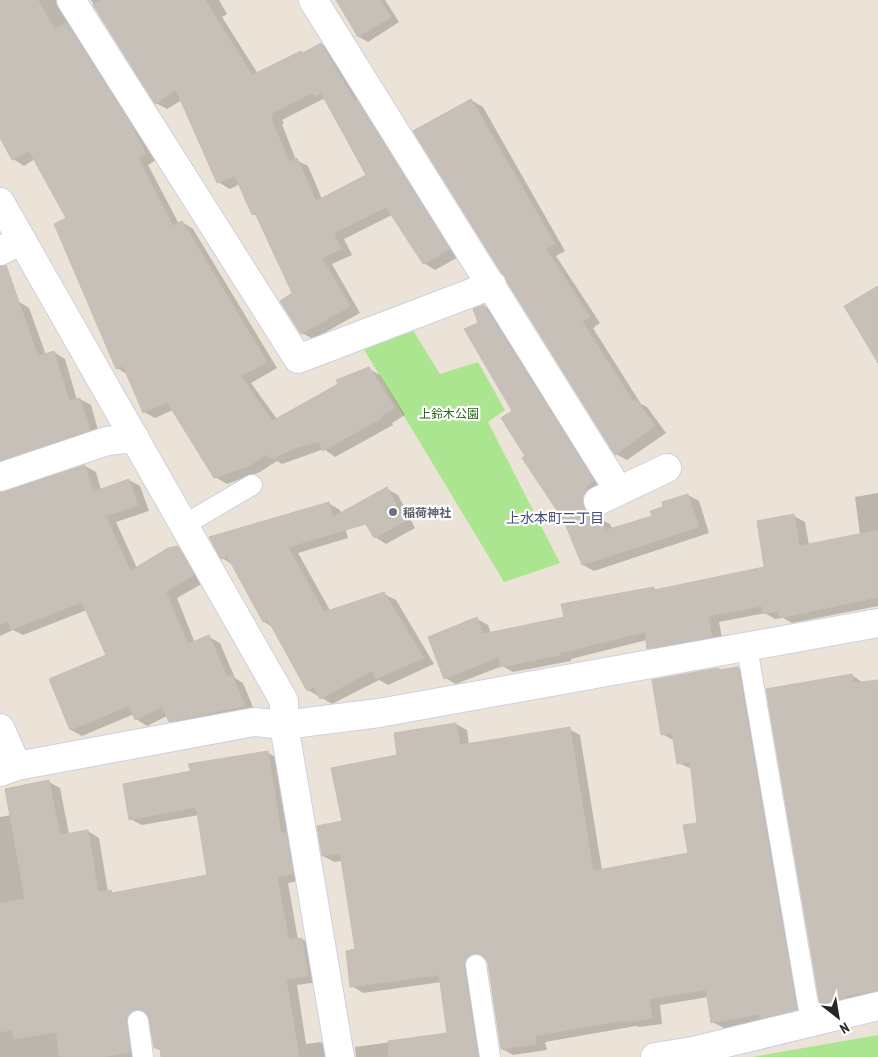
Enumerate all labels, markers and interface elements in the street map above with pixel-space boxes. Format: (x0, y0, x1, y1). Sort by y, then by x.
park label: 上鈴木公園 (419, 406, 479, 421)
place label: 稲荷神社 (403, 505, 451, 520)
marker: 稲荷神社 (387, 506, 399, 518)
district label: 上水本町二丁目 (506, 509, 604, 527)
north arrow (813, 992, 863, 1042)
text: N (837, 1018, 853, 1038)

